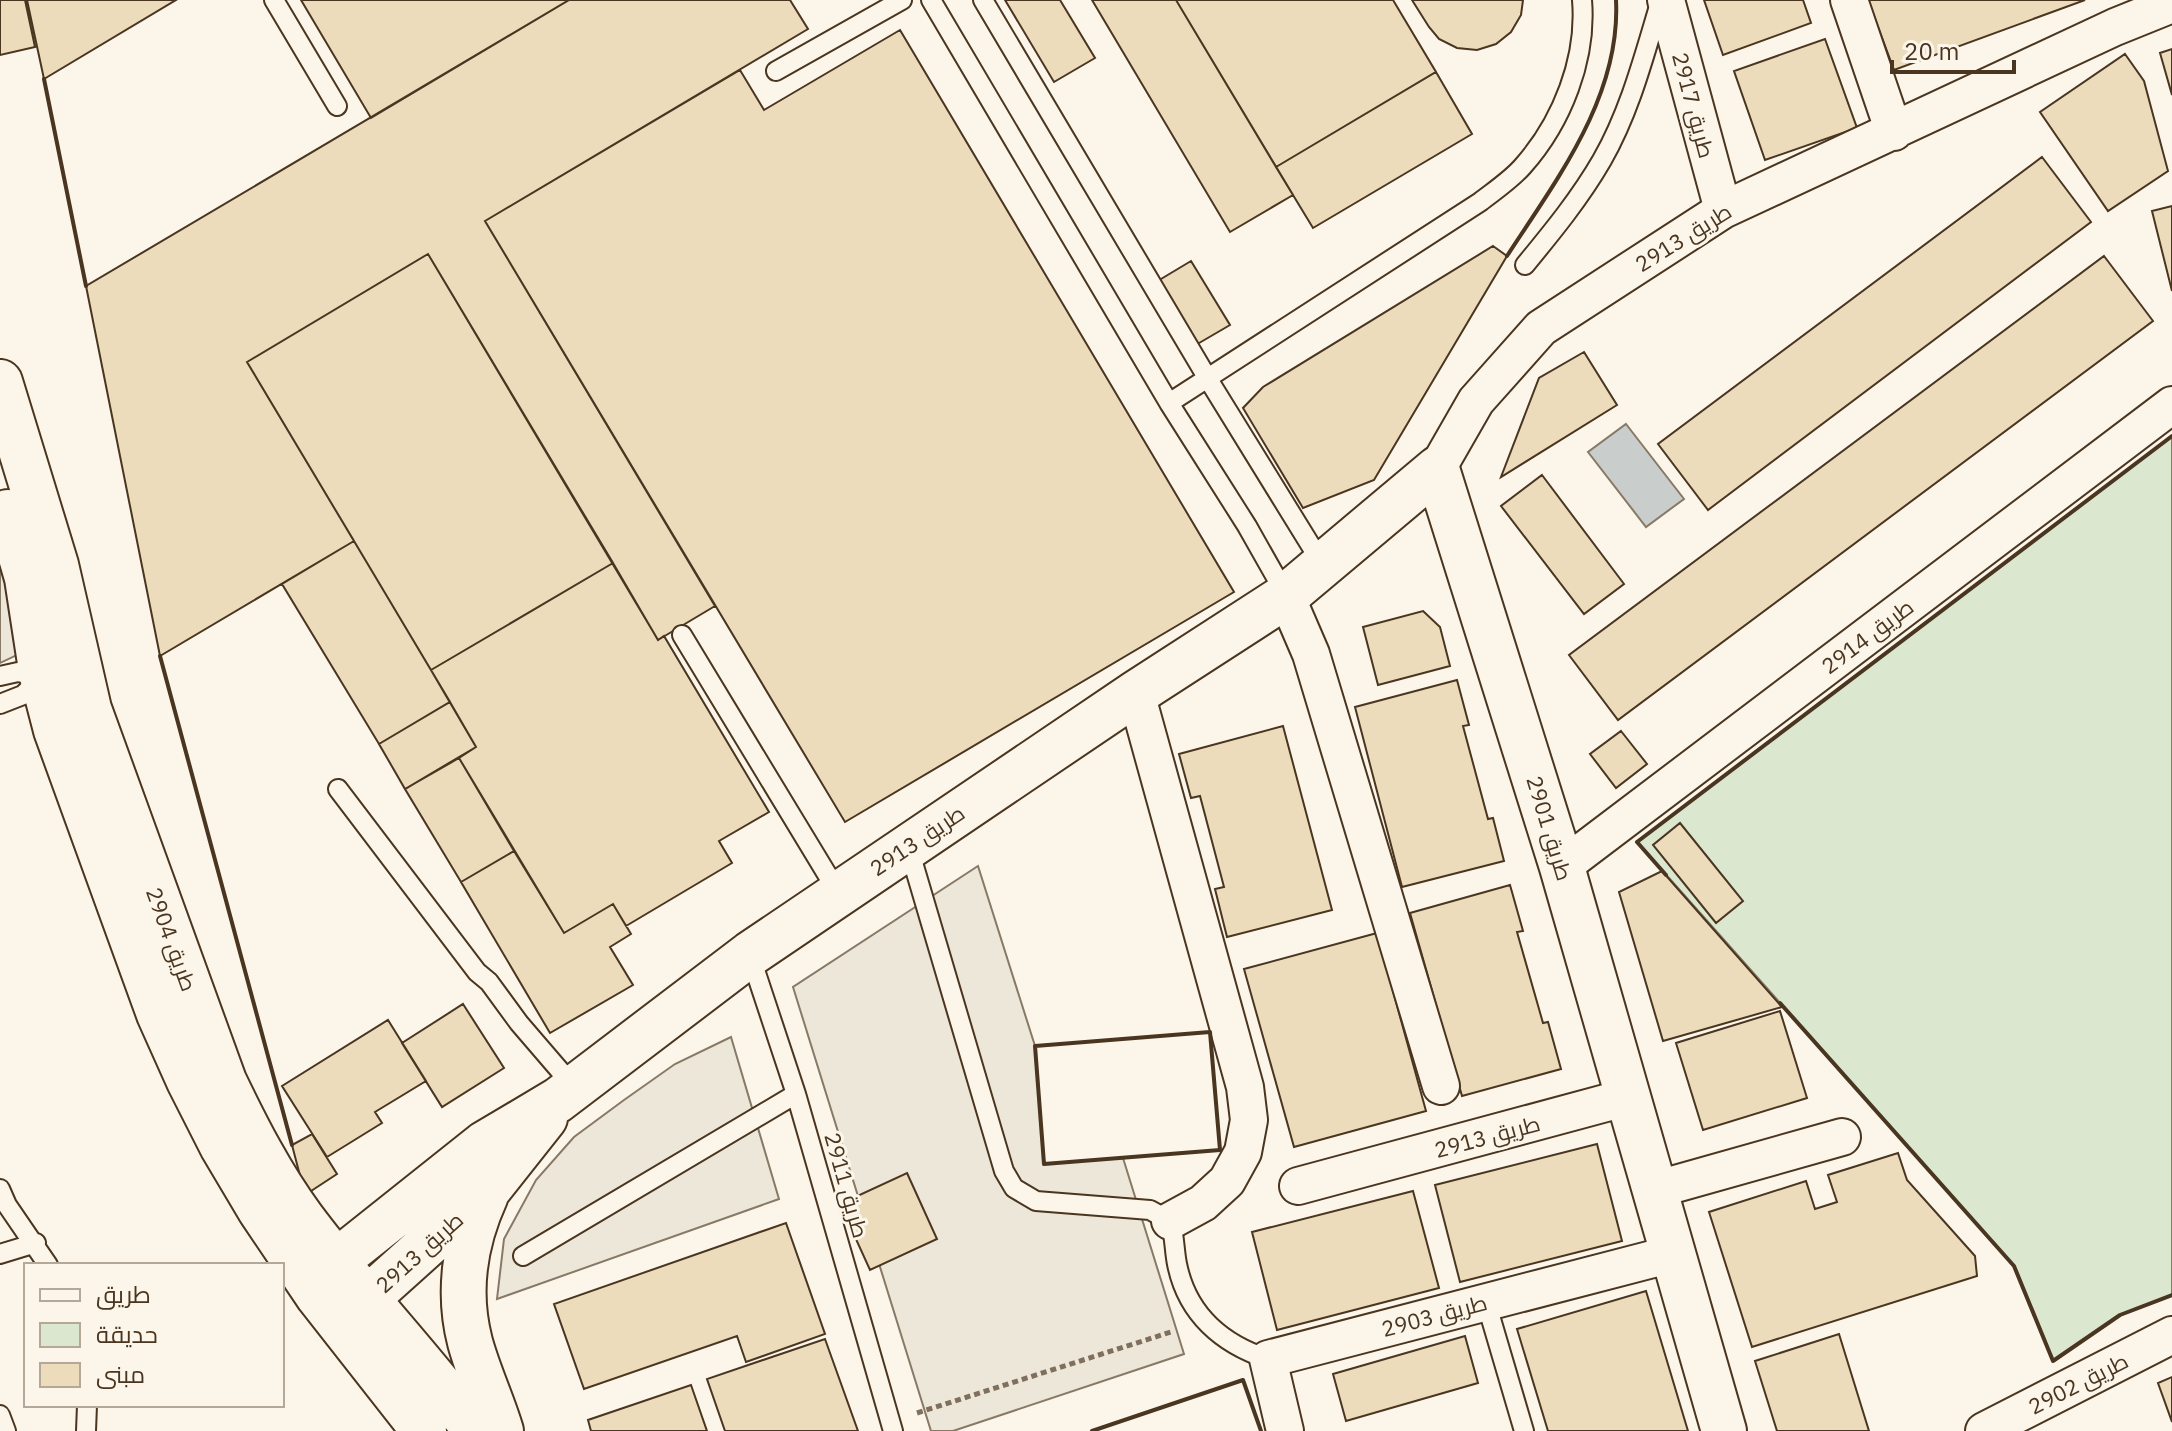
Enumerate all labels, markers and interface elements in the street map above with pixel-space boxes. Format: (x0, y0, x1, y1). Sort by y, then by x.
scale bar (1892, 24, 2014, 74)
text: 20 m (1904, 35, 1959, 67)
street label: طريق 2917 (1666, 49, 1722, 161)
street label: طريق 2913 (1629, 196, 1737, 278)
street label: طريق 2914 (1815, 592, 1919, 680)
street label: طريق 2901 (1520, 772, 1580, 884)
street label: طريق 2913 (864, 798, 970, 882)
street label: طريق 2904 (140, 883, 204, 995)
street label: طريق 2913 (1431, 1108, 1543, 1164)
street label: طريق 2911 (818, 1129, 876, 1241)
street label: طريق 2913 (369, 1205, 469, 1299)
legend (24, 1263, 284, 1407)
text: طريق (96, 1278, 151, 1310)
street label: طريق 2903 (1378, 1287, 1490, 1343)
text: حديقة (96, 1318, 158, 1350)
street label: طريق 2902 (2023, 1346, 2133, 1420)
text: مبنى (96, 1358, 145, 1390)

